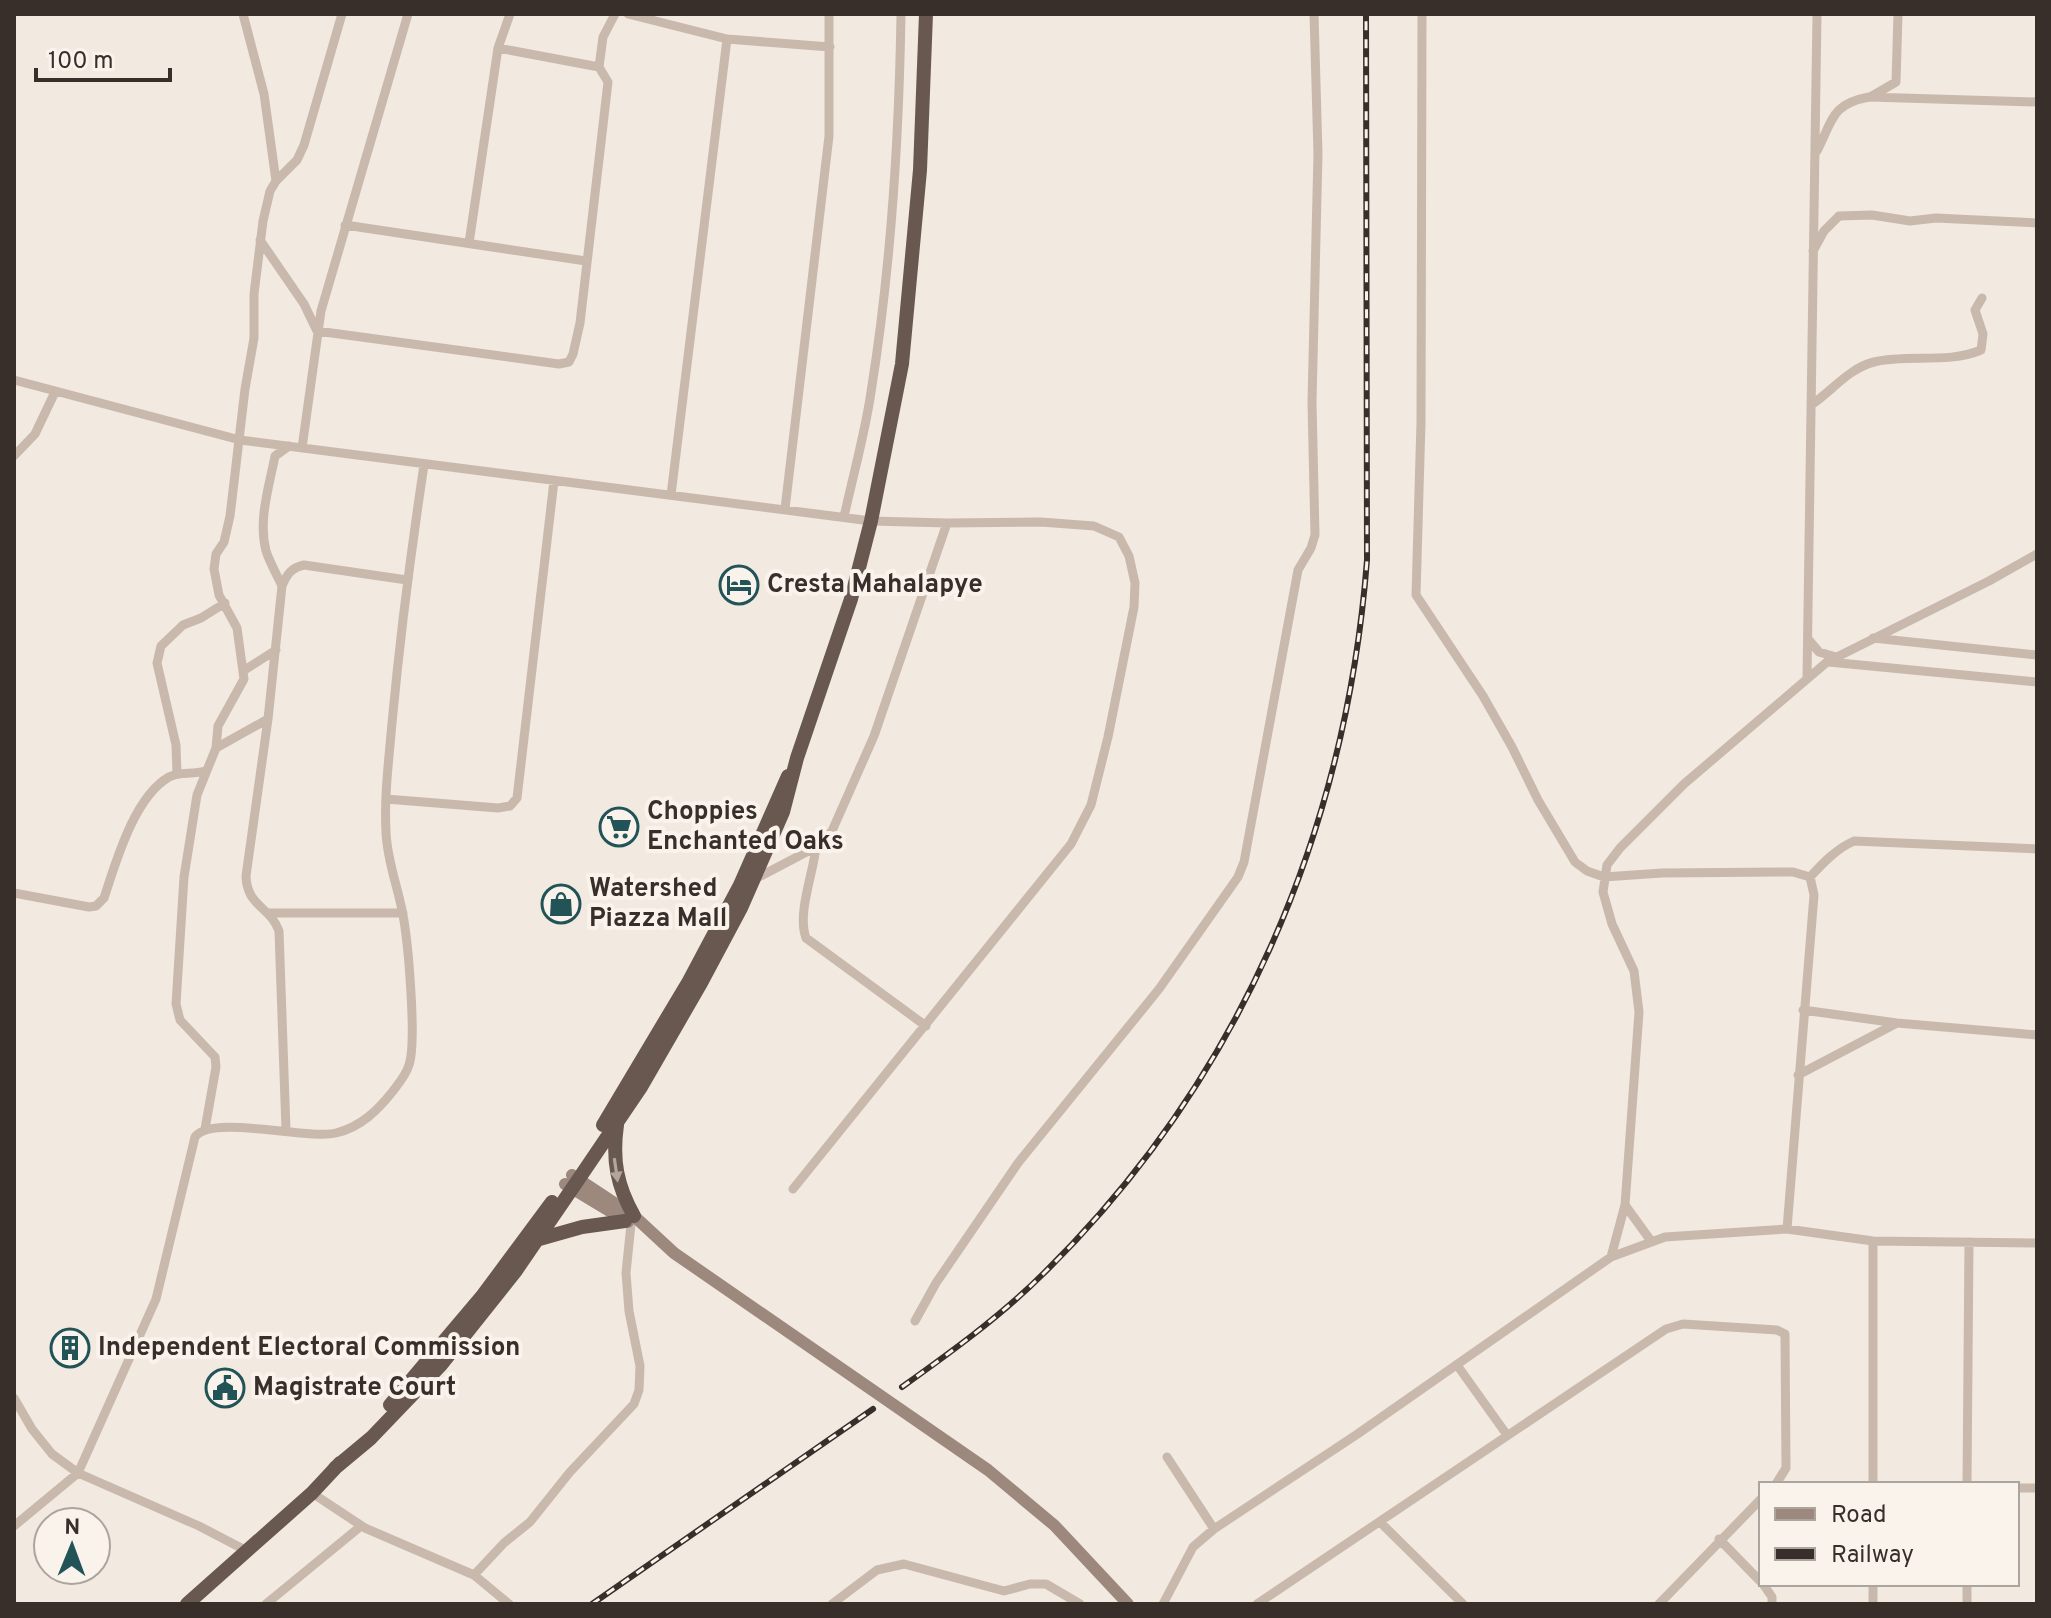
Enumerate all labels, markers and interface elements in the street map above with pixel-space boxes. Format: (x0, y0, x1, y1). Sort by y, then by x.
scale bar (36, 32, 170, 82)
text: 100 m (48, 47, 114, 77)
hotel icon: Cresta Mahalapye (718, 564, 760, 606)
place label: Cresta Mahalapye (767, 569, 983, 602)
place label: Choppies Enchanted Oaks (647, 796, 844, 859)
supermarket icon: Choppies Enchanted Oaks (598, 806, 640, 848)
place label: Watershed Piazza Mall (589, 873, 727, 936)
shop icon: Watershed Piazza Mall (540, 883, 582, 925)
one-way arrow (610, 1158, 623, 1183)
building icon: Independent Electoral Commission (49, 1327, 91, 1369)
place label: Independent Electoral Commission (98, 1332, 521, 1365)
public building icon: Magistrate Court (204, 1367, 246, 1409)
place label: Magistrate Court (253, 1372, 456, 1405)
legend (1759, 1482, 2019, 1586)
text: Road (1831, 1501, 1887, 1531)
north arrow (32, 1506, 112, 1586)
text: N (64, 1515, 80, 1542)
text: Railway (1831, 1541, 1914, 1571)

